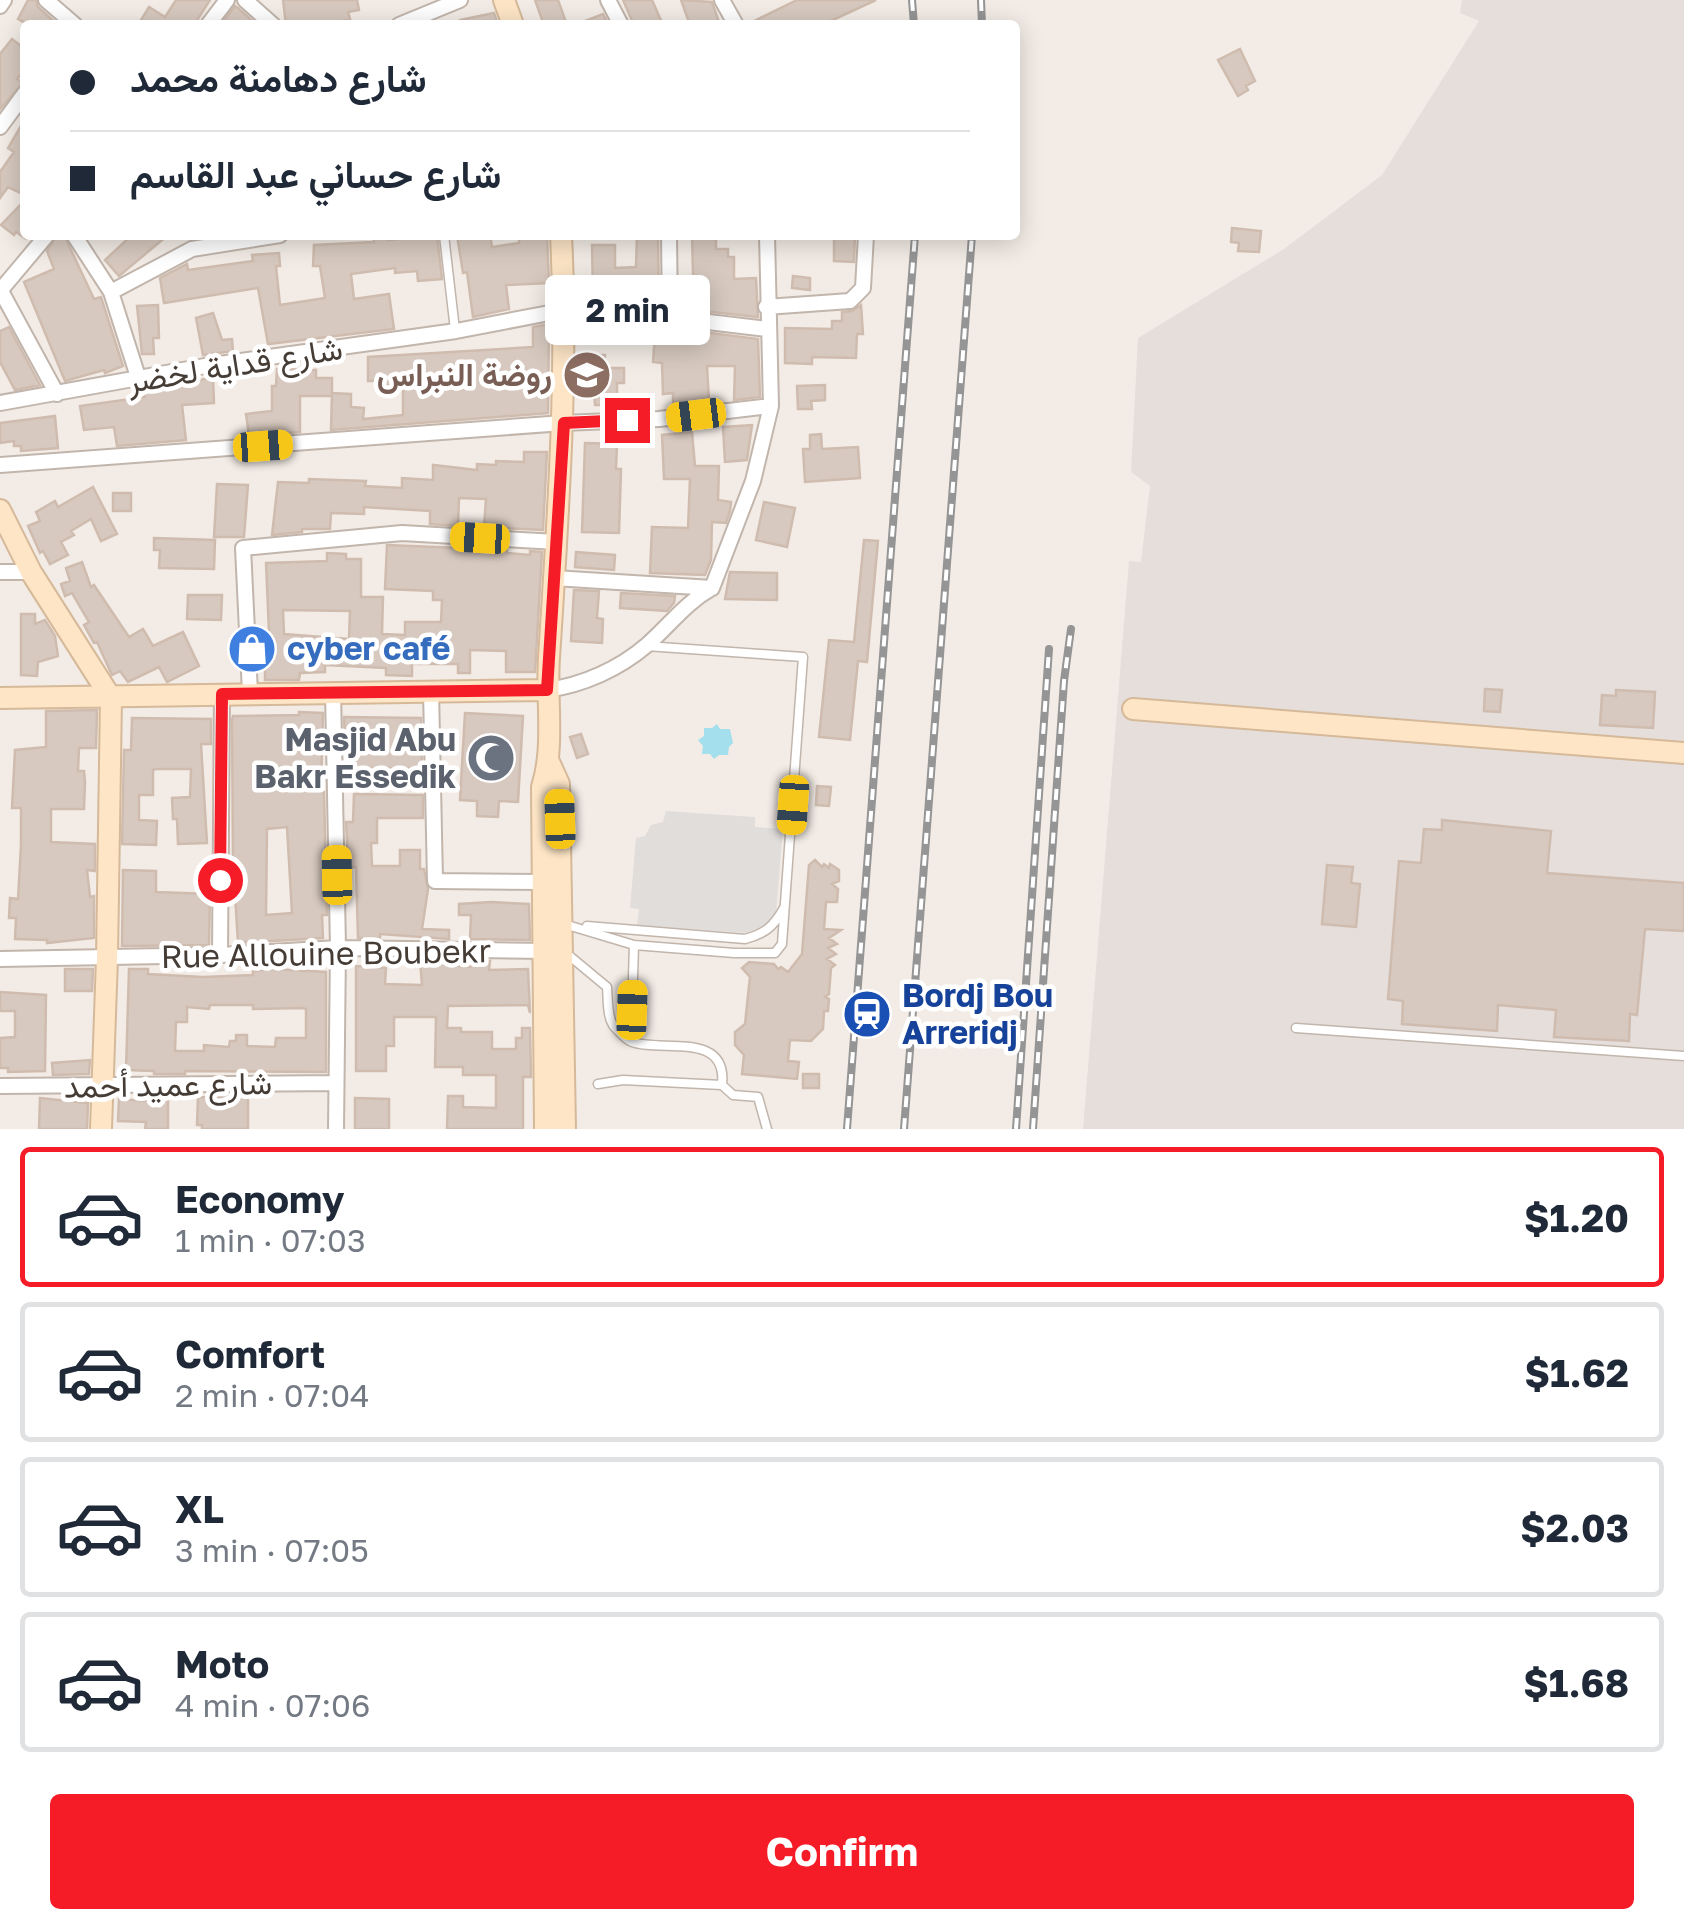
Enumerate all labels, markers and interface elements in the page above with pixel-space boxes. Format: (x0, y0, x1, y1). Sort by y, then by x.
text: شارع دهامنة محمد (130, 55, 427, 100)
text: شارع حساني عبد القاسم (130, 151, 501, 196)
callout: 2 min (544, 275, 710, 345)
text: 2 min (586, 291, 669, 329)
street label: شارع قداية لخضر (124, 328, 346, 404)
school or university icon: روضة النبراس (561, 349, 613, 401)
place label: روضة النبراس (377, 355, 552, 395)
car (664, 396, 728, 434)
route end (605, 398, 650, 443)
car (232, 429, 294, 463)
car (449, 521, 511, 555)
shop icon: cyber café (226, 623, 278, 675)
place label: cyber café (287, 629, 450, 667)
place label: Masjid Abu Bakr Essedik (254, 720, 456, 795)
mosque icon: Masjid Abu Bakr Essedik (465, 732, 517, 784)
car (776, 774, 810, 836)
car (544, 788, 576, 850)
car (321, 845, 353, 905)
route start (198, 858, 243, 903)
street label: Rue Allouine Boubekr (161, 931, 491, 975)
place label: Bordj Bou Arreridj (902, 976, 1053, 1051)
car (616, 979, 648, 1041)
station icon: Bordj Bou Arreridj (841, 988, 893, 1040)
street label: شارع عميد أحمد (64, 1063, 272, 1109)
icon: car (55, 1172, 145, 1262)
text: Economy (175, 1176, 344, 1221)
text: $1.20 (1524, 1195, 1629, 1240)
text: 1 min · 07:03 (175, 1221, 366, 1259)
icon: car (55, 1327, 145, 1417)
text: Comfort (175, 1331, 325, 1376)
text: $1.62 (1524, 1350, 1629, 1395)
text: 2 min · 07:04 (175, 1376, 370, 1414)
icon: car (55, 1482, 145, 1572)
text: XL (175, 1486, 224, 1531)
text: $2.03 (1520, 1505, 1629, 1550)
text: 3 min · 07:05 (175, 1531, 369, 1569)
icon: car (55, 1637, 145, 1727)
text: Moto (175, 1641, 269, 1686)
text: $1.68 (1523, 1660, 1629, 1705)
text: 4 min · 07:06 (175, 1686, 370, 1724)
button: Confirm (50, 1794, 1634, 1909)

